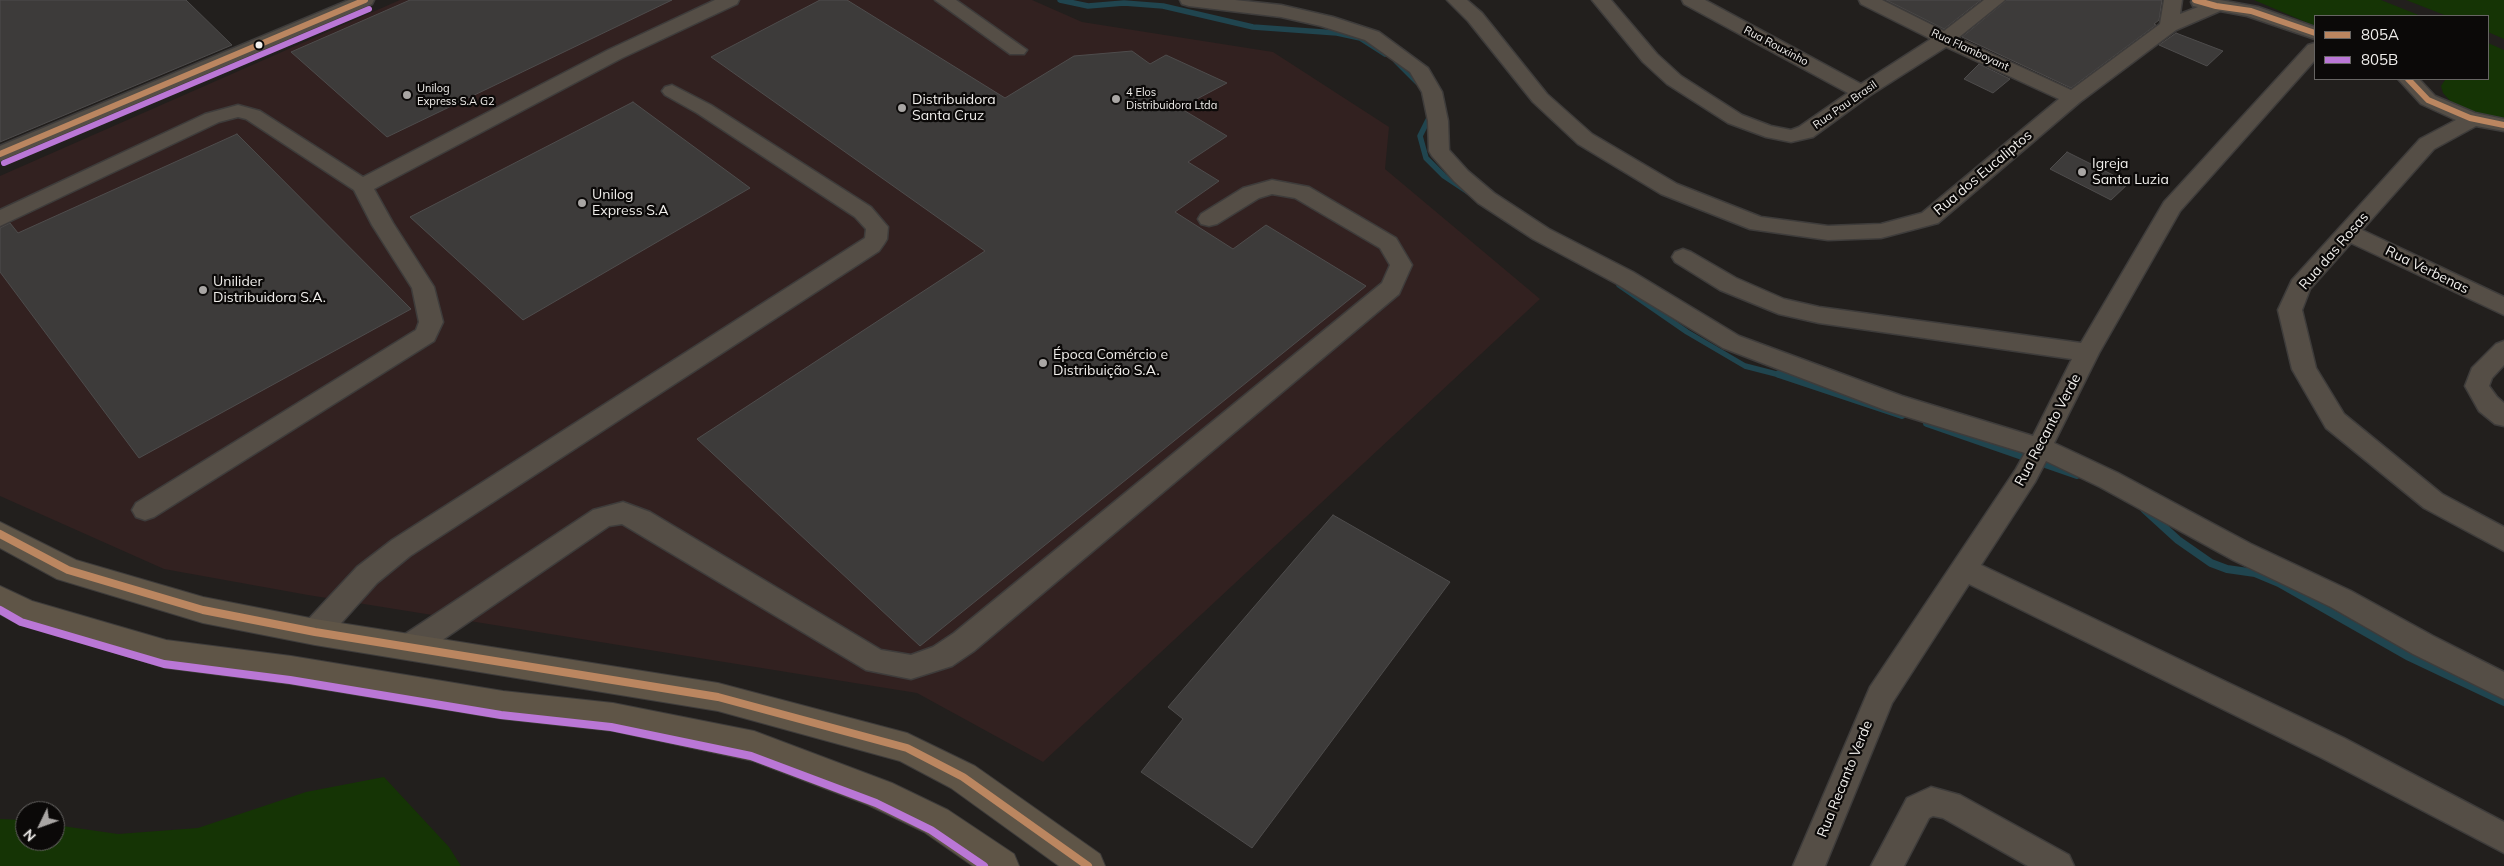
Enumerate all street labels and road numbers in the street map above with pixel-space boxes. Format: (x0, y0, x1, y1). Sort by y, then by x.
street label: Rua Rouxinho (1741, 23, 1811, 69)
street label: Rua Flamboyant (1929, 26, 2011, 74)
street label: Rua Pau Brasil (1811, 78, 1879, 132)
street label: Rua dos Eucaliptos (1930, 127, 2036, 219)
street label: Rua das Rosas (2296, 209, 2372, 293)
street label: Rua Verbenas (2382, 242, 2472, 298)
street label: Rua Recanto Verde (2011, 371, 2085, 489)
street label: Rua Recanto Verde (1814, 718, 1876, 840)

